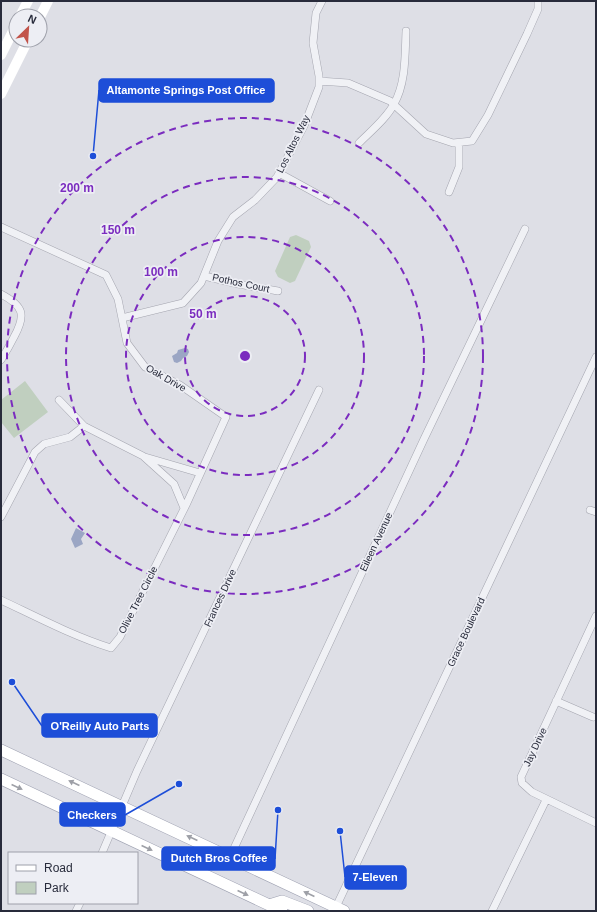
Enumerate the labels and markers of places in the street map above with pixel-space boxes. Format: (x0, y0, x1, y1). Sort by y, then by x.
callout: Altamonte Springs Post Office (99, 79, 274, 102)
centre of rings (238, 349, 252, 363)
callout: O'Reilly Auto Parts (42, 714, 157, 737)
callout: Checkers (60, 803, 125, 826)
callout: Dutch Bros Coffee (162, 847, 275, 870)
callout: 7-Eleven (345, 866, 406, 889)

